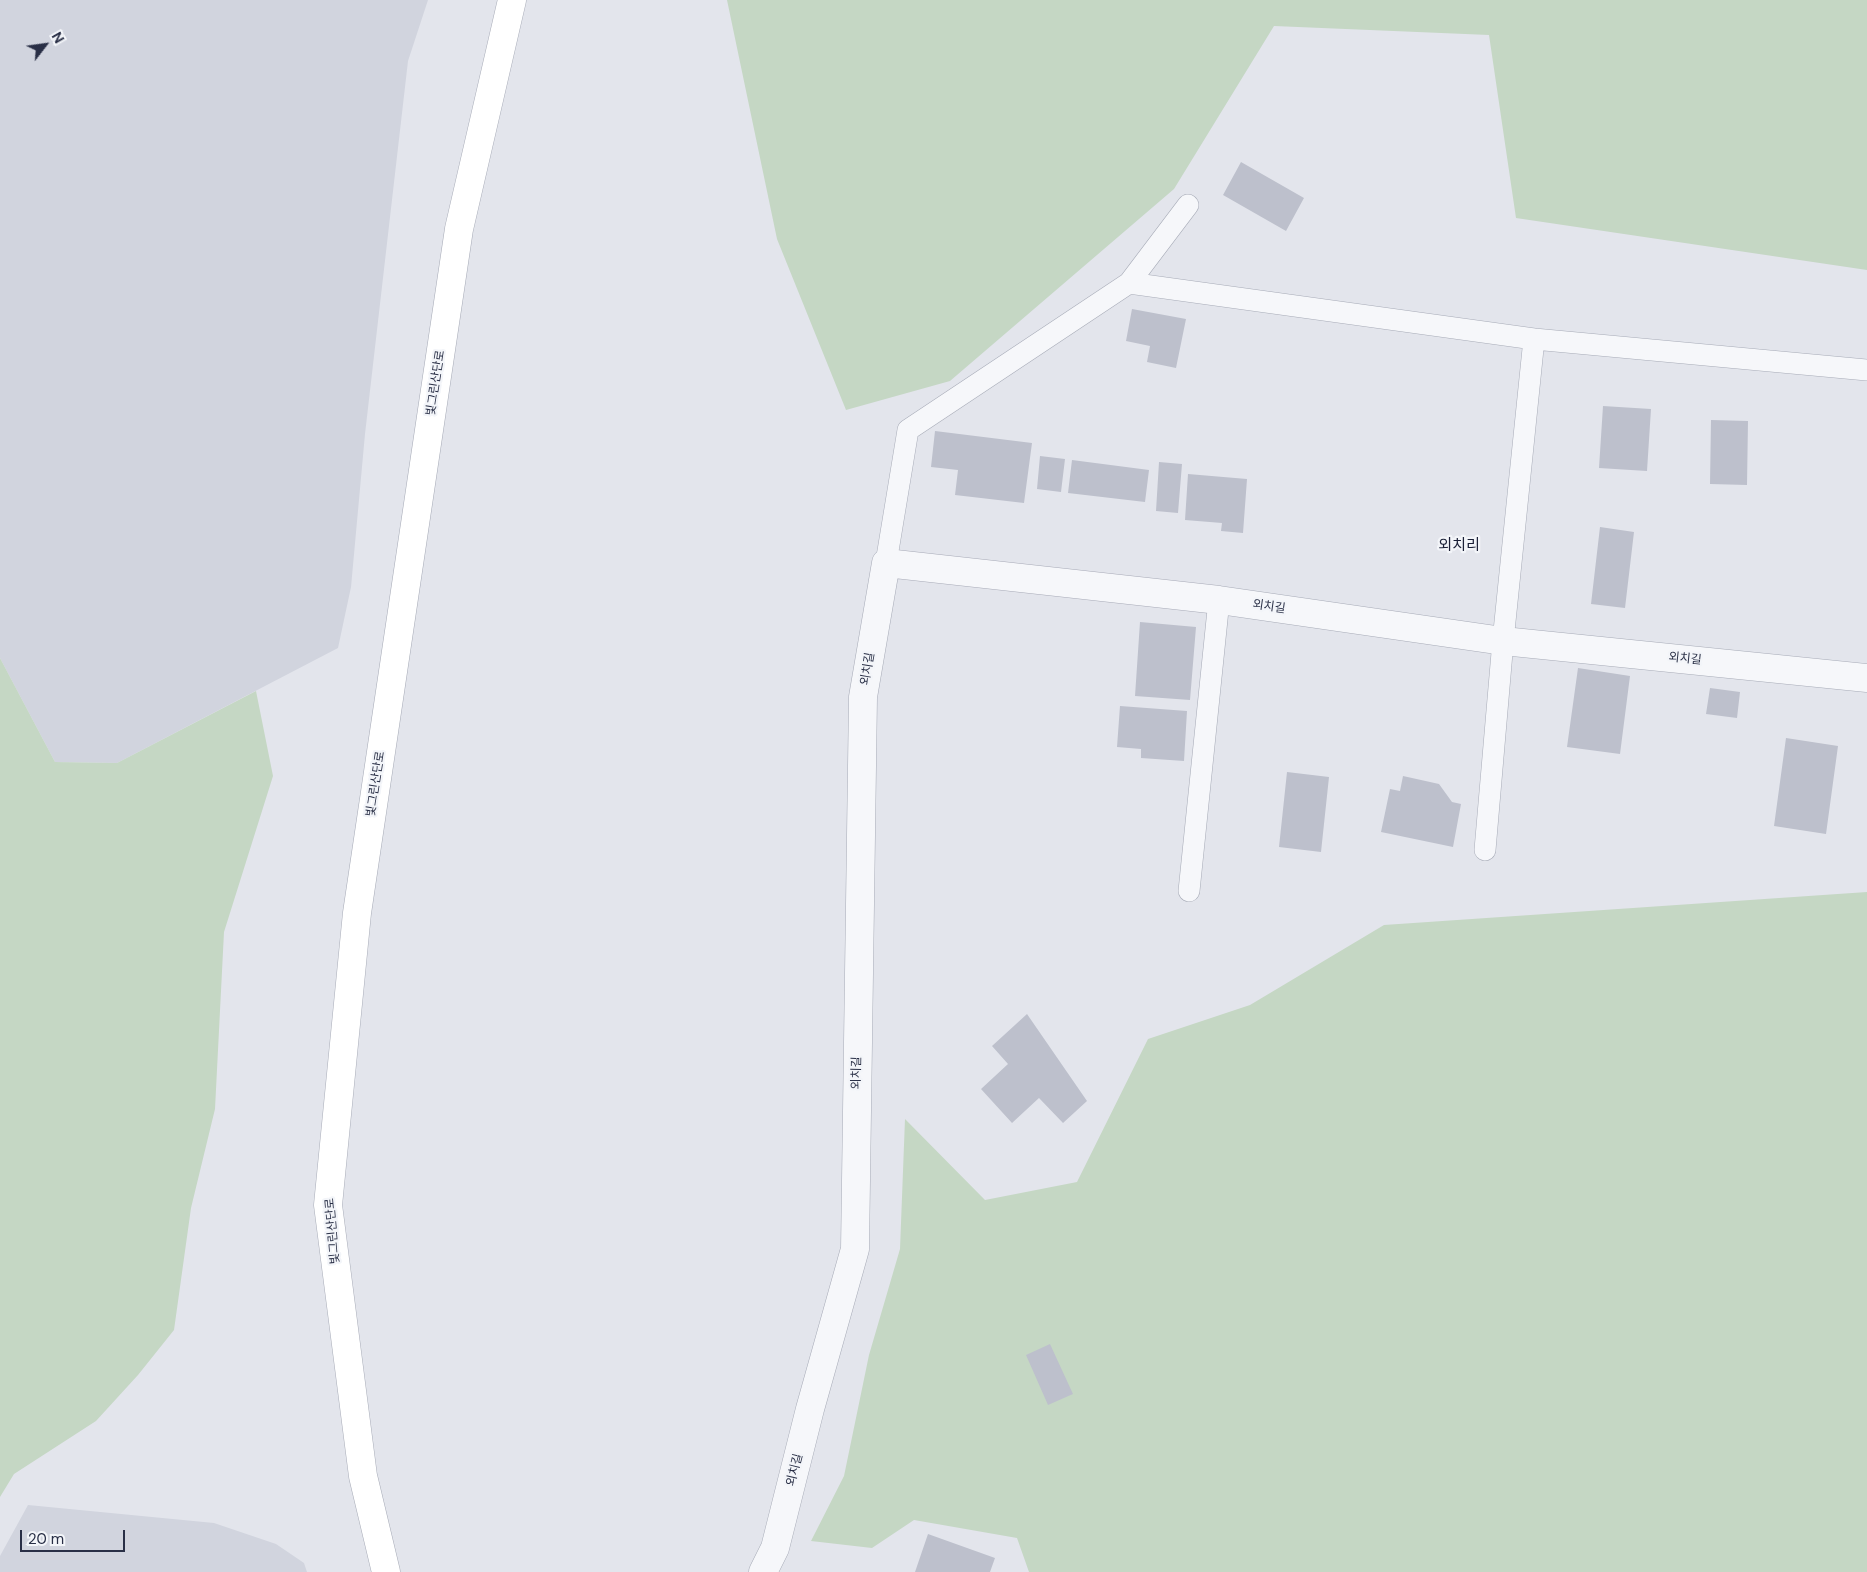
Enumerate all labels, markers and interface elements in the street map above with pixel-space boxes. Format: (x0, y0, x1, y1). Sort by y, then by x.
north arrow (20, 20, 70, 70)
text: N (48, 29, 68, 46)
street label: 빛그린산단로 (424, 349, 448, 417)
district label: 외치리 (1438, 537, 1480, 555)
street label: 외치길 (1252, 598, 1286, 616)
street label: 외치길 (1668, 650, 1702, 668)
street label: 외치길 (858, 651, 878, 687)
street label: 빛그린산단로 (364, 750, 388, 818)
street label: 외치길 (850, 1056, 864, 1090)
street label: 빛그린산단로 (323, 1197, 343, 1265)
street label: 외치길 (784, 1452, 806, 1488)
scale bar (22, 1520, 128, 1552)
text: 20 m (28, 1529, 64, 1549)

